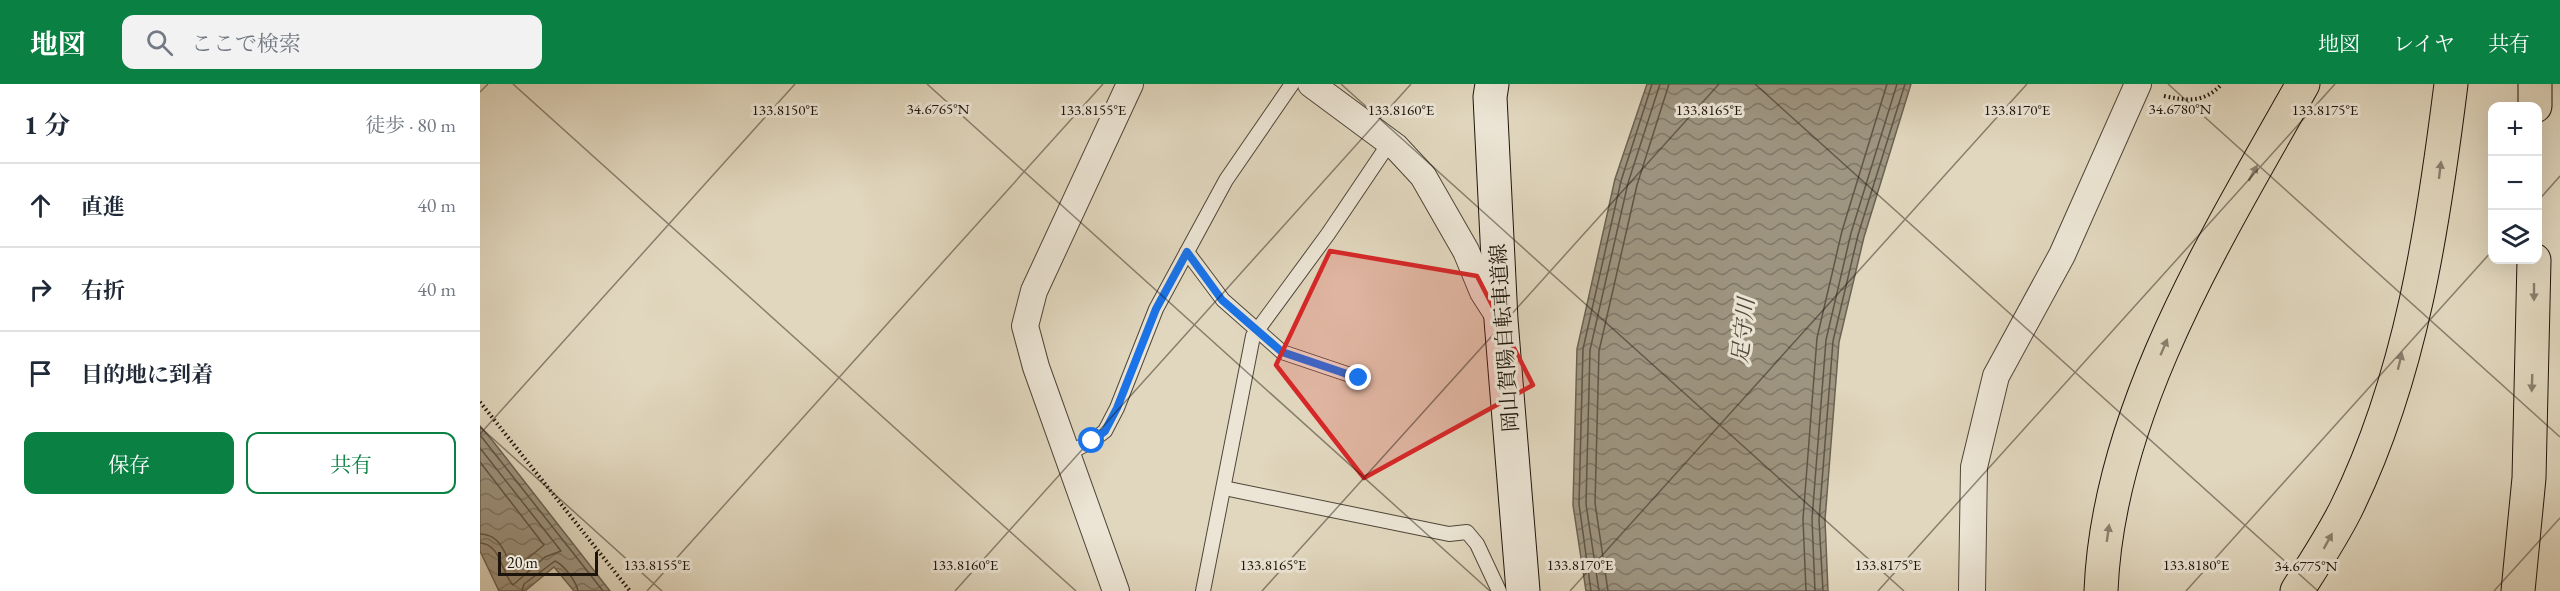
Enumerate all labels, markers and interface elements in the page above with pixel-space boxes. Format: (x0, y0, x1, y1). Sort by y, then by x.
search box (122, 15, 542, 69)
text: 地図 (30, 26, 86, 62)
icon: search (143, 26, 176, 59)
text: ここで検索 (191, 29, 301, 58)
text: 地図 (2318, 30, 2360, 57)
text: レイヤ (2393, 30, 2455, 57)
text: 共有 (2488, 30, 2530, 57)
text: 34.6765°N (907, 99, 970, 118)
text: 34.6780°N (2149, 99, 2212, 118)
text: 133.8150°E (752, 100, 819, 119)
text: 133.8155°E (1060, 100, 1127, 119)
text: 133.8160°E (1368, 100, 1435, 119)
text: 133.8165°E (1676, 100, 1743, 119)
text: 133.8170°E (1984, 100, 2051, 119)
text: 133.8175°E (2292, 100, 2359, 119)
map controls (2488, 102, 2542, 264)
button: + (2488, 102, 2542, 156)
text: 1 分 (24, 108, 70, 142)
text: 徒歩 · 80 m (365, 112, 456, 138)
button: − (2488, 156, 2542, 210)
one-way arrow (2435, 161, 2445, 180)
one-way arrow (2248, 165, 2258, 182)
icon: ahead (24, 189, 57, 222)
text: 直進 (81, 192, 125, 221)
text: 40 m (417, 192, 456, 218)
button: layers (2488, 210, 2542, 264)
street label: 岡山賀陽自転車道線 (1484, 243, 1524, 433)
icon: right (24, 273, 57, 306)
text: 右折 (81, 276, 125, 305)
text: 40 m (417, 276, 456, 302)
one-way arrow (2529, 283, 2539, 302)
water label: 足守川 (1725, 295, 1761, 365)
one-way arrow (2159, 337, 2169, 355)
one-way arrow (2396, 352, 2406, 370)
icon: arrive (24, 357, 57, 390)
text: 目的地に到着 (81, 360, 213, 389)
route end (1345, 364, 1371, 390)
one-way arrow (2527, 374, 2537, 393)
route start (1078, 427, 1104, 453)
button: 保存 (24, 432, 234, 494)
button: 共有 (246, 432, 456, 494)
one-way arrow (2103, 523, 2112, 542)
one-way arrow (2323, 533, 2333, 550)
scale bar (498, 549, 598, 576)
text: 20 m (507, 552, 538, 573)
text: 133.8155°E (624, 555, 691, 574)
text: 133.8160°E (932, 555, 999, 574)
text: 133.8165°E (1240, 555, 1307, 574)
text: 133.8170°E (1547, 555, 1614, 574)
text: 133.8175°E (1855, 555, 1922, 574)
text: 133.8180°E (2163, 555, 2230, 574)
text: 34.6775°N (2275, 556, 2338, 575)

